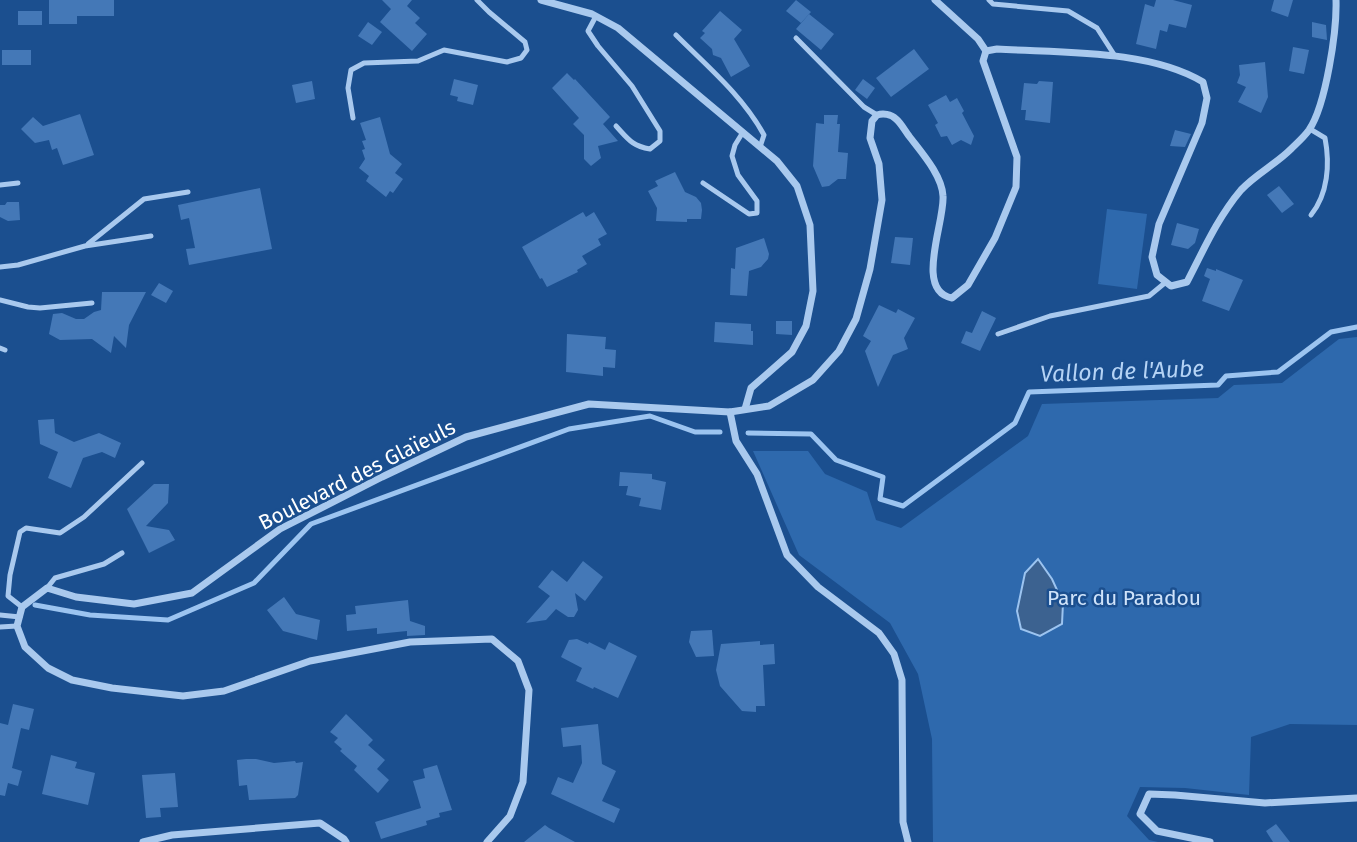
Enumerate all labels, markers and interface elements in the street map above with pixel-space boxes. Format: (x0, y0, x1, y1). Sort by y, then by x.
water label: Vallon de l'Aube (1039, 354, 1205, 388)
street label: Boulevard des Glaïeuls (254, 414, 460, 536)
park label: Parc du Paradou (1047, 585, 1201, 611)

